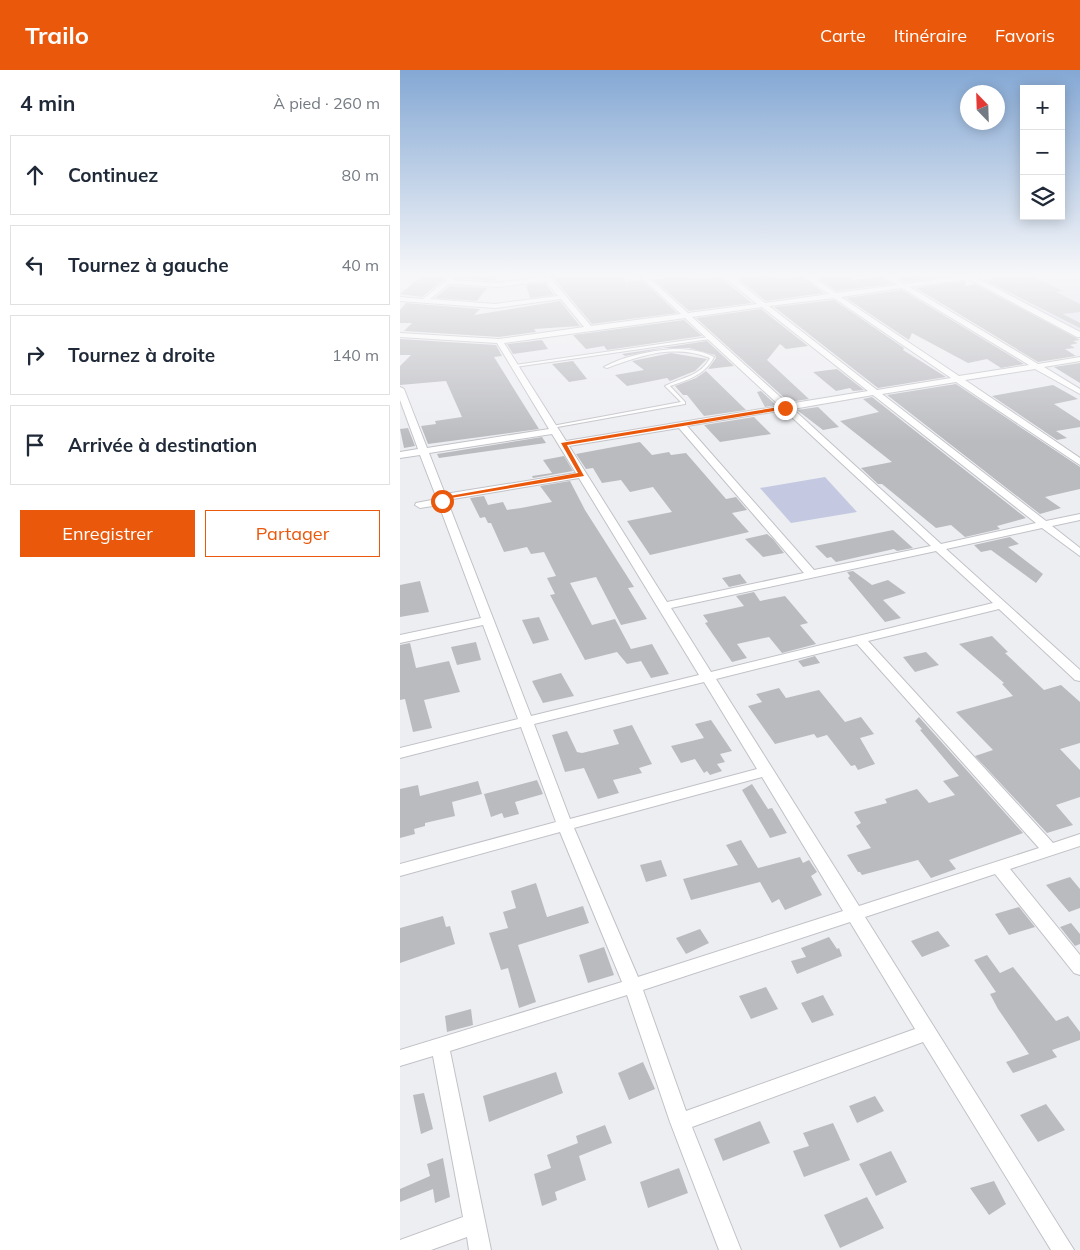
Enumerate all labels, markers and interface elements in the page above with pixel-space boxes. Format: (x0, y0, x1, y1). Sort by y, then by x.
text: Trailo (25, 20, 89, 50)
text: Carte (820, 24, 866, 47)
text: Itinéraire (894, 24, 967, 47)
text: Favoris (995, 24, 1055, 47)
north arrow (960, 85, 1005, 130)
map controls (1020, 85, 1065, 220)
button: + (1020, 85, 1065, 130)
text: 4 min (20, 90, 75, 116)
text: À pied · 260 m (273, 93, 380, 113)
button: − (1020, 130, 1065, 175)
icon: ahead (21, 161, 49, 189)
text: Continuez (68, 163, 158, 187)
text: 80 m (342, 165, 379, 185)
button: layers (1020, 175, 1065, 220)
icon: left (21, 251, 49, 279)
text: Tournez à gauche (68, 253, 229, 277)
text: 40 m (342, 255, 379, 275)
icon: right (21, 341, 49, 369)
text: Tournez à droite (68, 343, 215, 367)
text: 140 m (332, 345, 379, 365)
route end (774, 397, 797, 420)
icon: arrive (21, 431, 49, 459)
text: Arrivée à destination (68, 433, 257, 457)
route start (431, 490, 454, 513)
button: Enregistrer (20, 510, 195, 557)
button: Partager (205, 510, 380, 557)

